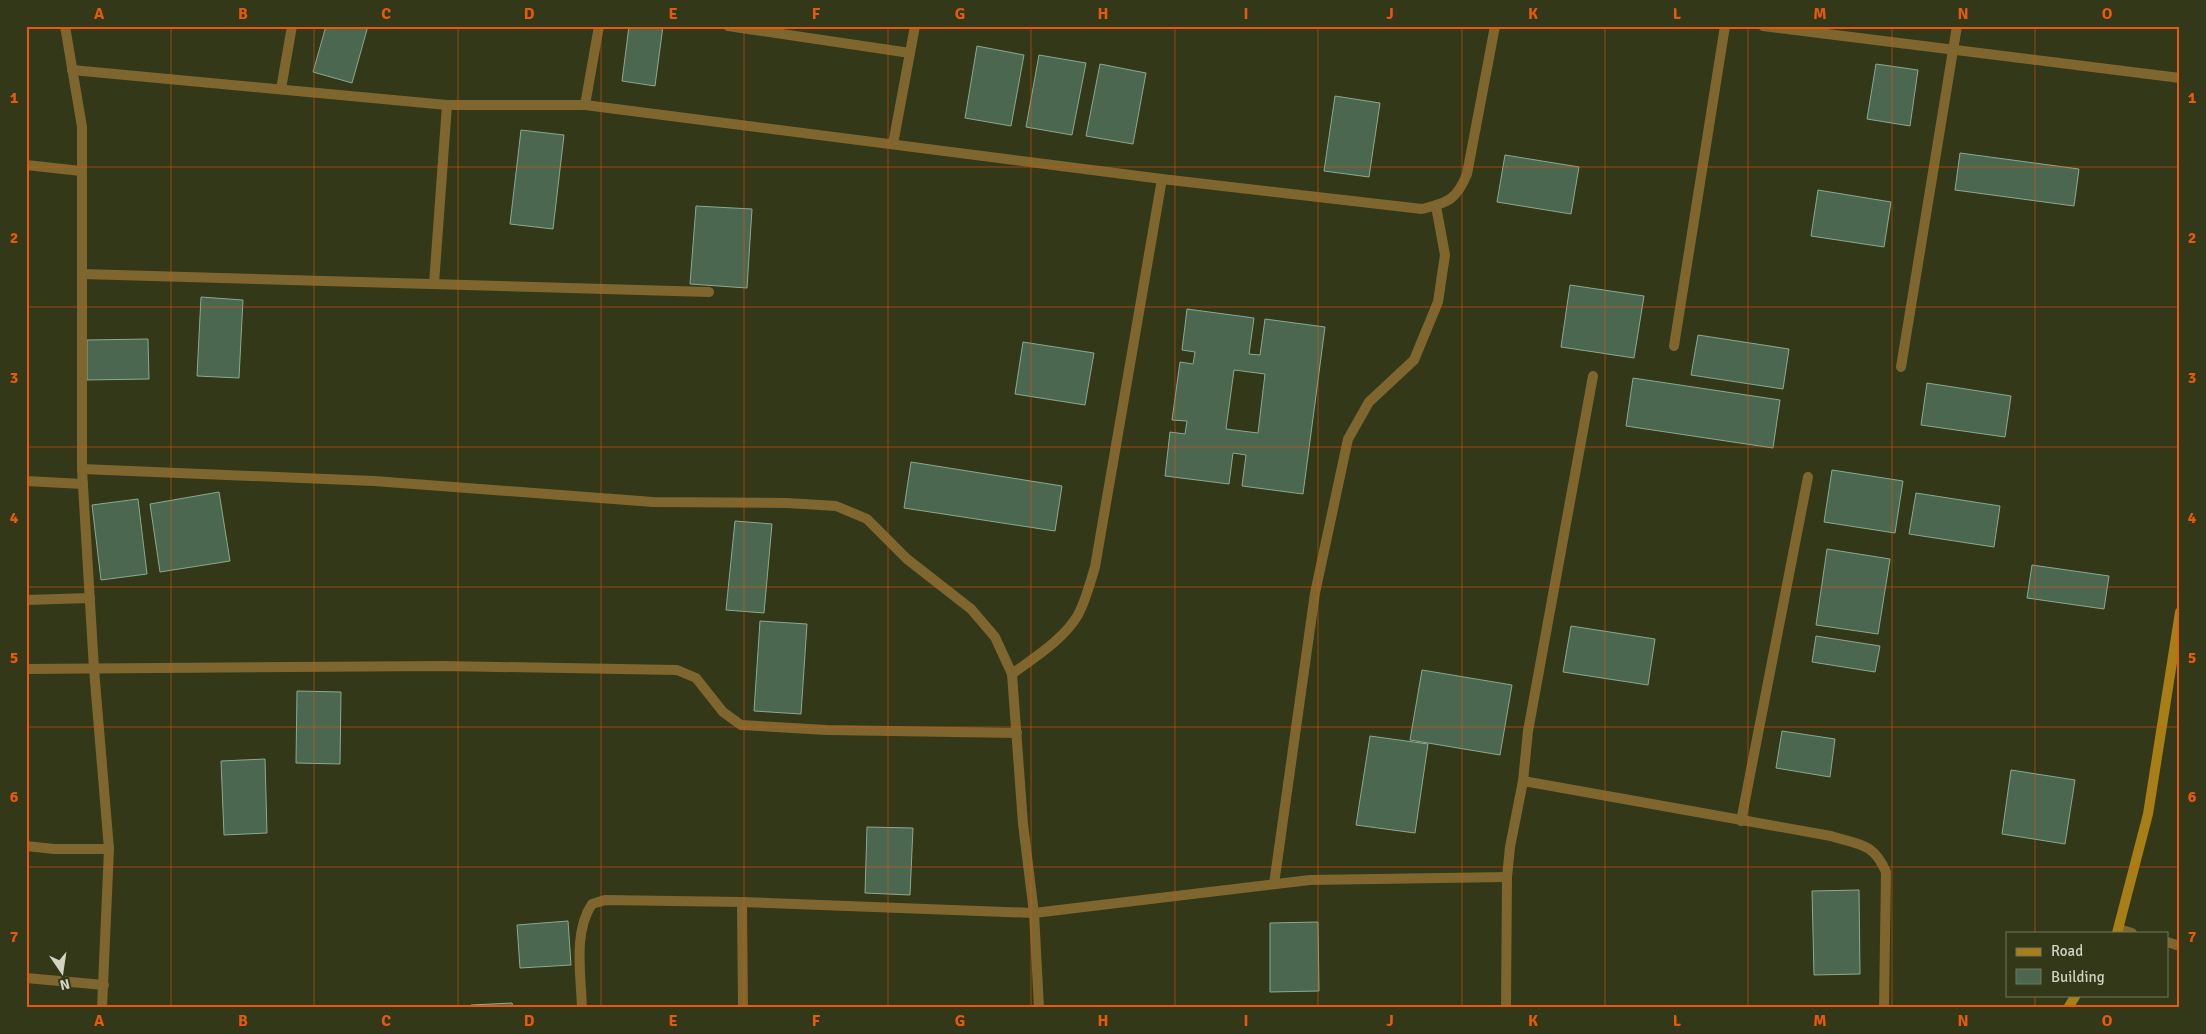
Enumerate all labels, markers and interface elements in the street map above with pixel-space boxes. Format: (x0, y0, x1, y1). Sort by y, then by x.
text: A (94, 4, 105, 24)
text: B (238, 4, 248, 24)
text: C (381, 4, 391, 24)
text: D (524, 4, 535, 24)
text: E (668, 4, 678, 24)
text: F (812, 4, 821, 24)
text: G (955, 4, 965, 24)
text: H (1098, 4, 1108, 24)
text: I (1243, 4, 1249, 24)
text: J (1386, 4, 1394, 24)
text: K (1528, 4, 1538, 24)
text: L (1673, 4, 1682, 24)
text: M (1813, 4, 1827, 24)
text: N (1957, 4, 1969, 24)
text: O (2102, 4, 2113, 24)
text: 1 (10, 88, 19, 108)
text: 1 (2188, 88, 2197, 108)
text: 2 (10, 228, 18, 248)
text: 2 (2188, 228, 2196, 248)
text: 3 (10, 368, 18, 388)
text: 3 (2188, 368, 2196, 388)
text: 4 (10, 508, 19, 528)
text: 4 (2188, 508, 2197, 528)
text: 5 (10, 648, 18, 668)
text: 5 (2188, 648, 2196, 668)
text: 6 (10, 787, 19, 807)
text: 6 (2188, 787, 2197, 807)
text: 7 (10, 927, 19, 947)
text: 7 (2188, 927, 2197, 947)
legend (2006, 932, 2168, 996)
text: Road (2051, 942, 2083, 960)
north arrow (38, 946, 88, 996)
text: Building (2051, 968, 2105, 986)
text: N (58, 975, 71, 994)
text: A (94, 1011, 105, 1031)
text: B (238, 1011, 248, 1031)
text: C (381, 1011, 391, 1031)
text: D (524, 1011, 535, 1031)
text: E (668, 1011, 678, 1031)
text: F (812, 1011, 821, 1031)
text: G (955, 1011, 965, 1031)
text: H (1098, 1011, 1108, 1031)
text: I (1243, 1011, 1249, 1031)
text: J (1386, 1011, 1394, 1031)
text: K (1528, 1011, 1538, 1031)
text: L (1673, 1011, 1682, 1031)
text: M (1813, 1011, 1827, 1031)
text: N (1957, 1011, 1969, 1031)
text: O (2102, 1011, 2113, 1031)

